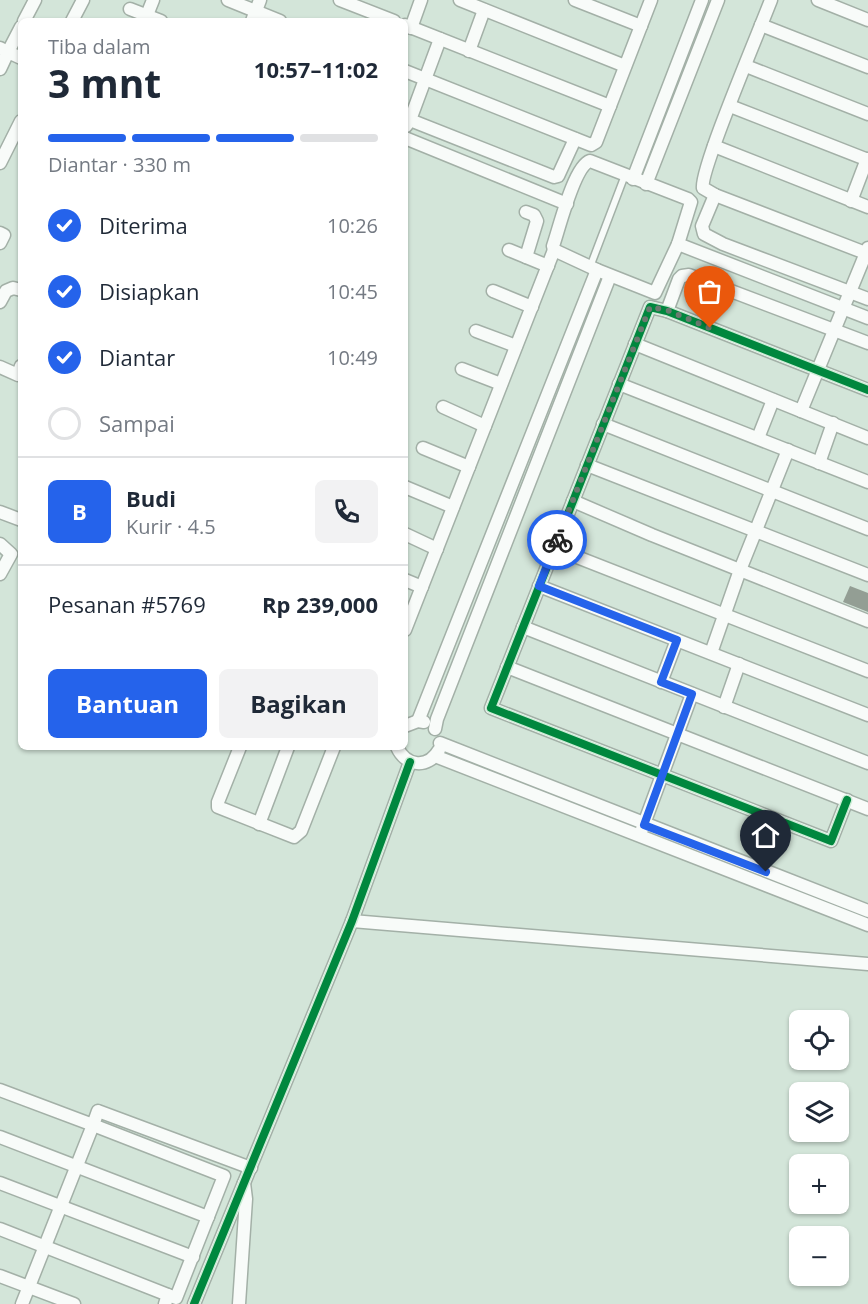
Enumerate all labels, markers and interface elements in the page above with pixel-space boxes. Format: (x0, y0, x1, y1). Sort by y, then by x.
text: Tiba dalam (48, 33, 151, 60)
text: 10:57–11:02 (254, 54, 378, 84)
text: 3 mnt (48, 56, 161, 109)
text: Diantar · 330 m (48, 151, 191, 178)
icon: check (48, 209, 81, 242)
text: Diterima (99, 210, 188, 240)
text: 10:26 (327, 212, 378, 239)
pin (684, 266, 735, 328)
icon: check (48, 275, 81, 308)
icon: bag (693, 275, 726, 308)
text: Disiapkan (99, 276, 200, 306)
text: 10:45 (327, 278, 378, 305)
icon: check (48, 341, 81, 374)
text: Diantar (99, 342, 175, 372)
text: 10:49 (327, 344, 378, 371)
text: Sampai (99, 408, 175, 438)
button: phone (315, 480, 378, 543)
text: Budi (126, 483, 176, 513)
text: B (72, 496, 87, 526)
courier (527, 510, 587, 570)
text: Kurir · 4.5 (126, 513, 216, 540)
icon: bike (541, 524, 574, 557)
text: Pesanan #5769 (48, 589, 206, 619)
text: Rp 239,000 (262, 589, 378, 619)
button: Bantuan (48, 669, 207, 738)
button: Bagikan (219, 669, 378, 738)
pin (740, 810, 791, 872)
icon: home (749, 819, 782, 852)
map controls (789, 1010, 849, 1286)
button: locate (789, 1010, 849, 1070)
button: layers (789, 1082, 849, 1142)
button: + (789, 1154, 849, 1214)
button: − (789, 1226, 849, 1286)

